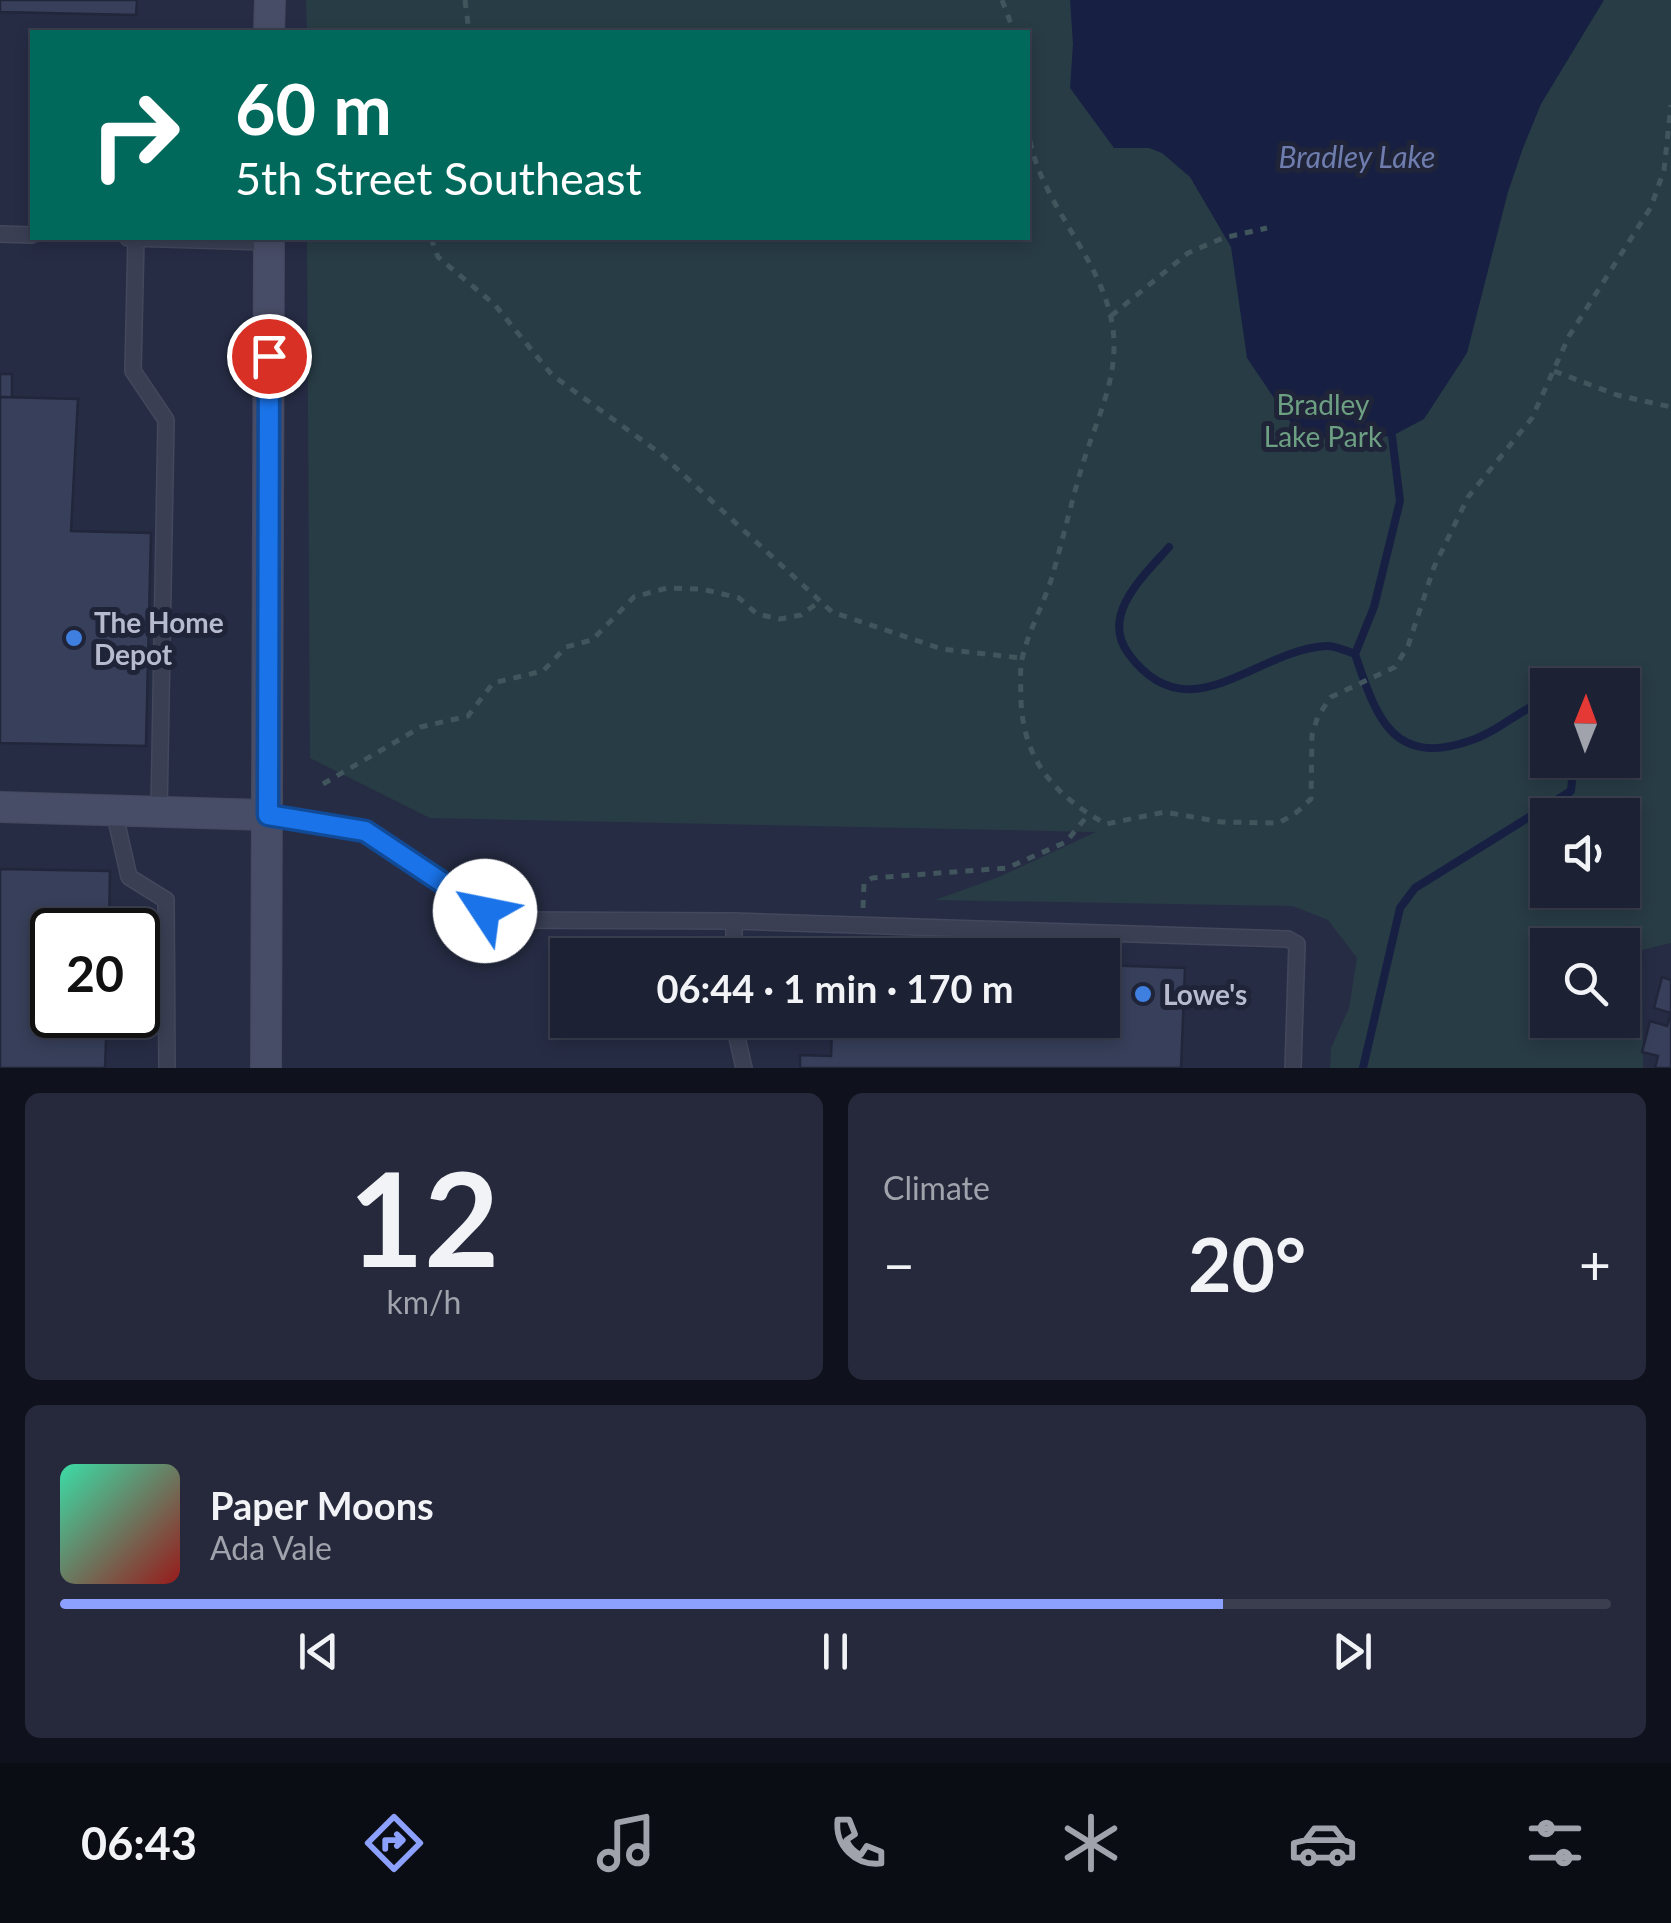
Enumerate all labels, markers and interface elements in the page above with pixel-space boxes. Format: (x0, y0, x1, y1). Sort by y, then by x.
text: 60 m (235, 66, 392, 150)
icon: right (70, 70, 200, 200)
water label: Bradley Lake (1279, 138, 1435, 174)
text: 5th Street Southeast (235, 151, 642, 205)
pin (227, 314, 312, 399)
icon: arrive (242, 329, 297, 384)
park label: Bradley Lake Park (1264, 387, 1383, 453)
place label: The Home Depot (94, 605, 224, 671)
marker: The Home Depot (63, 627, 85, 649)
north arrow (1530, 668, 1640, 778)
map controls (1530, 668, 1640, 1038)
button: sound (1530, 798, 1640, 908)
position arrow (433, 859, 537, 963)
speed limit sign: 20 (30, 908, 160, 1038)
button: search (1530, 928, 1640, 1038)
text: 06:44 · 1 min · 170 m (656, 965, 1014, 1011)
place label: Lowe's (1163, 977, 1247, 1011)
marker: Lowe's (1132, 983, 1154, 1005)
text: 12 (349, 1139, 499, 1295)
text: Climate (883, 1168, 990, 1207)
text: 20° (1188, 1218, 1306, 1308)
text: − (883, 1231, 915, 1297)
text: + (1579, 1231, 1611, 1297)
text: km/h (387, 1282, 461, 1321)
text: Paper Moons (210, 1482, 434, 1528)
text: Ada Vale (210, 1528, 332, 1567)
icon: previous (291, 1624, 346, 1679)
icon: pause (808, 1624, 863, 1679)
icon: next (1325, 1624, 1380, 1679)
icon: directions (359, 1808, 429, 1878)
icon: music (591, 1808, 661, 1878)
icon: phone (823, 1808, 893, 1878)
icon: climate (1056, 1808, 1126, 1878)
icon: car (1288, 1808, 1358, 1878)
icon: filters (1520, 1808, 1590, 1878)
text: 06:43 (81, 1816, 197, 1870)

